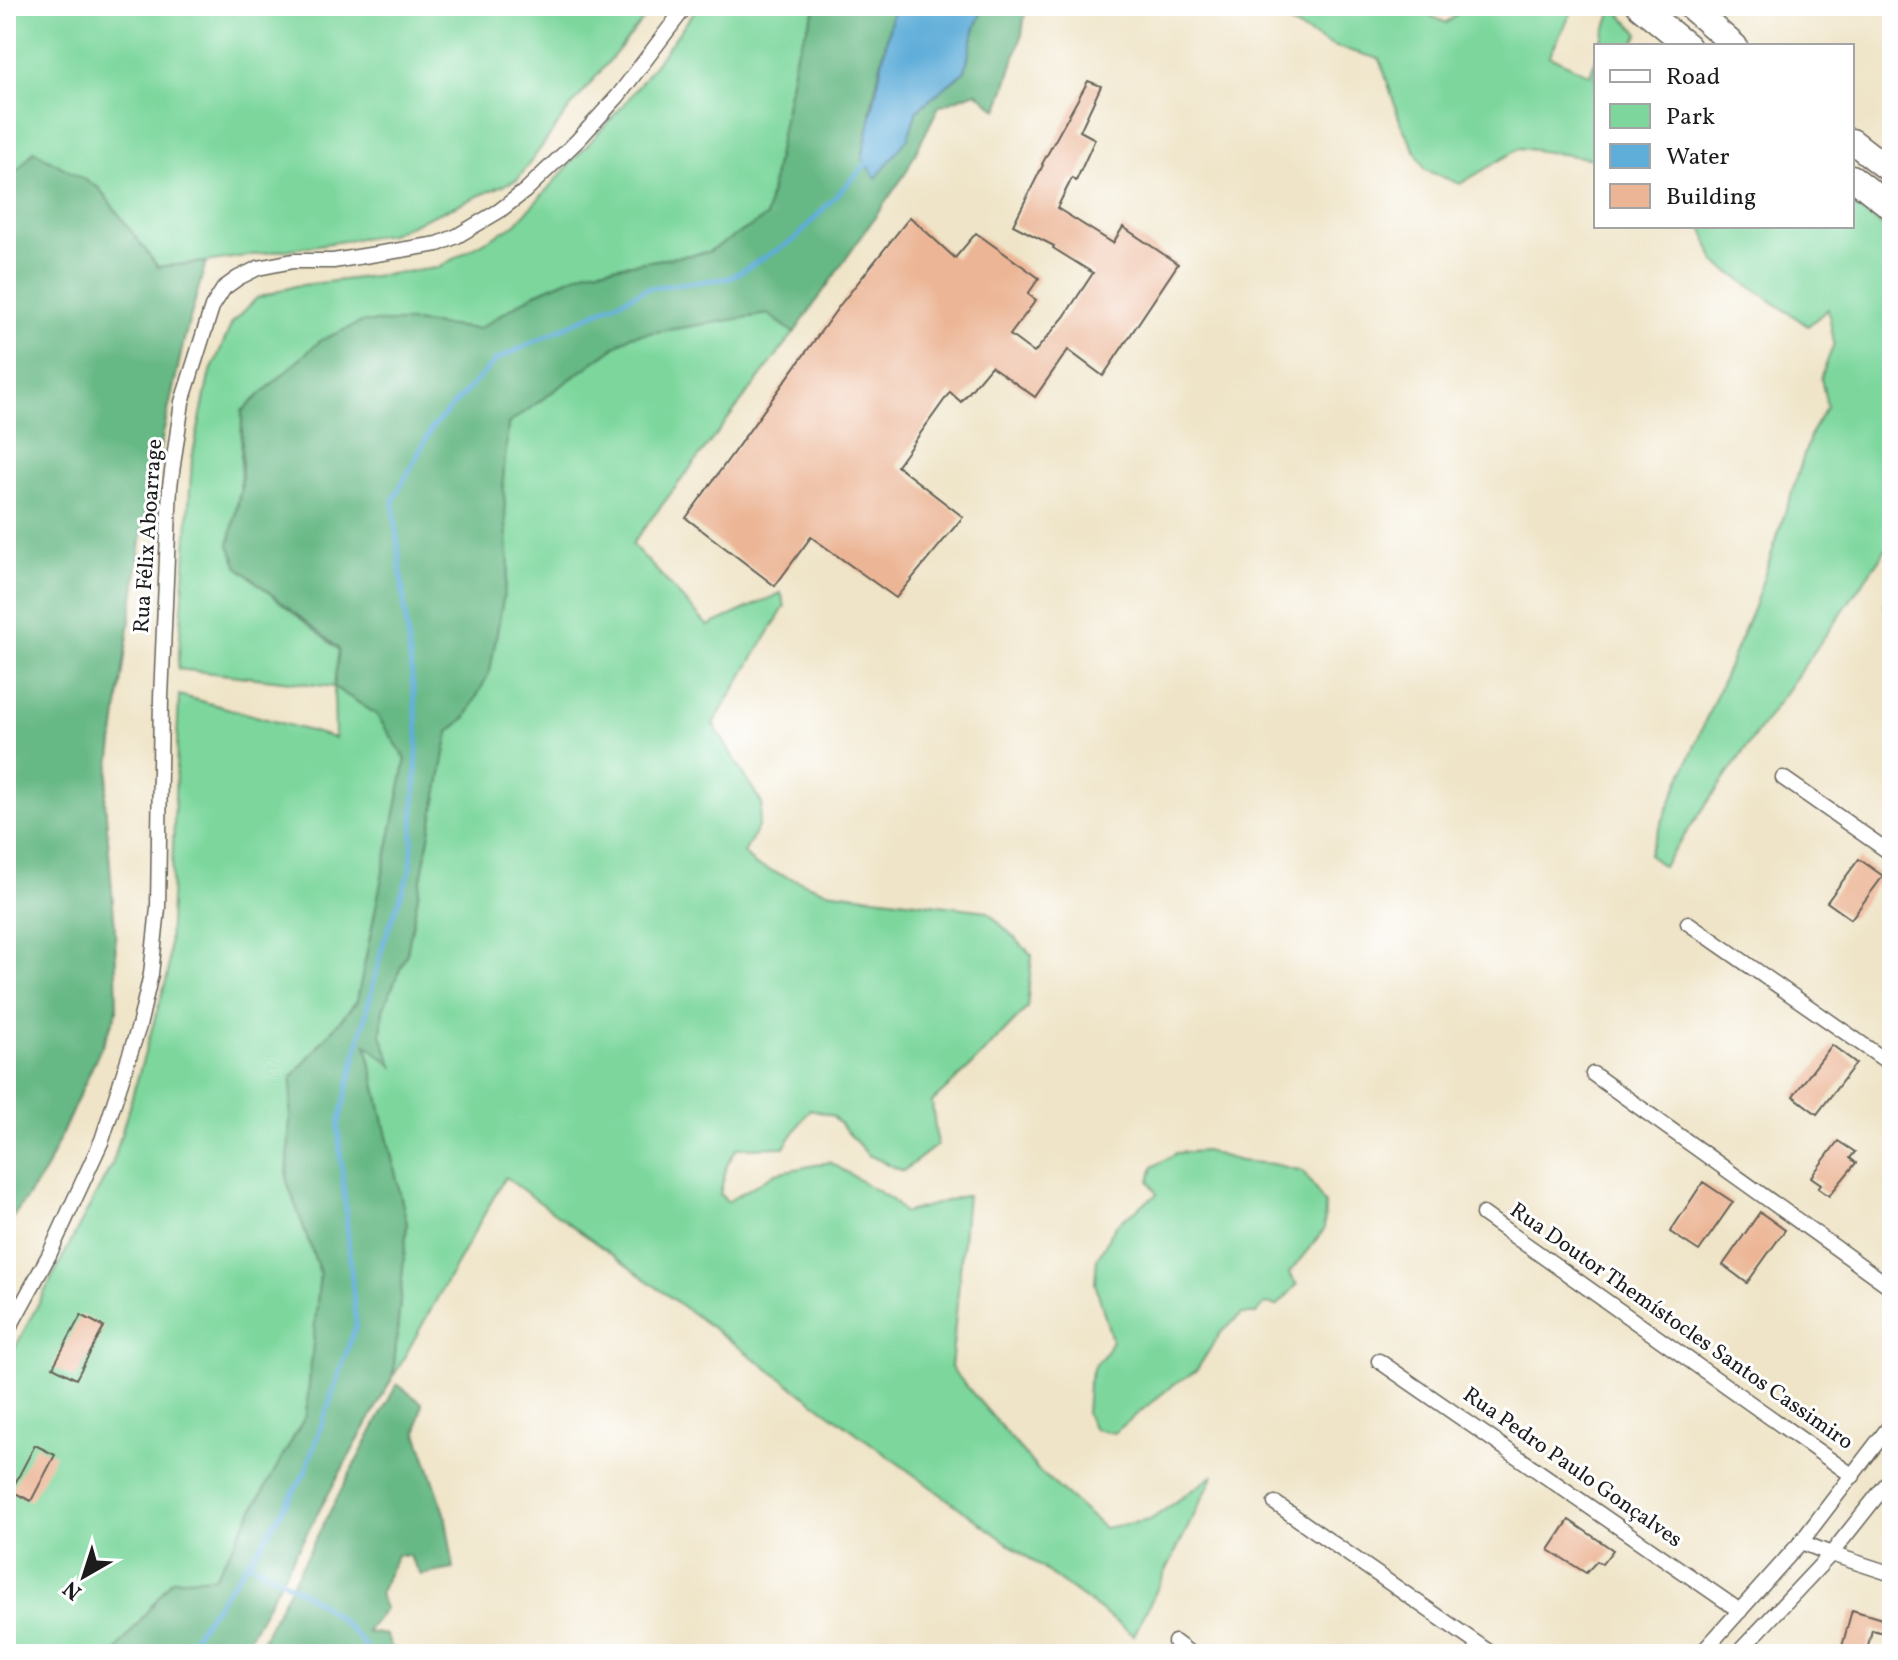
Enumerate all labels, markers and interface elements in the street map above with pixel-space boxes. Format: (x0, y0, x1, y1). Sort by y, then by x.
legend (1594, 44, 1854, 228)
text: Road (1666, 61, 1720, 95)
text: Park (1666, 101, 1715, 135)
text: Water (1666, 141, 1730, 175)
text: Building (1666, 181, 1756, 215)
street label: Rua Félix Aboarrage (127, 438, 171, 634)
street label: Rua Doutor Themístocles Santos Cassimiro (1503, 1196, 1859, 1458)
street label: Rua Pedro Paulo Gonçalves (1456, 1380, 1688, 1556)
north arrow (44, 1536, 124, 1616)
text: N (57, 1573, 89, 1607)

